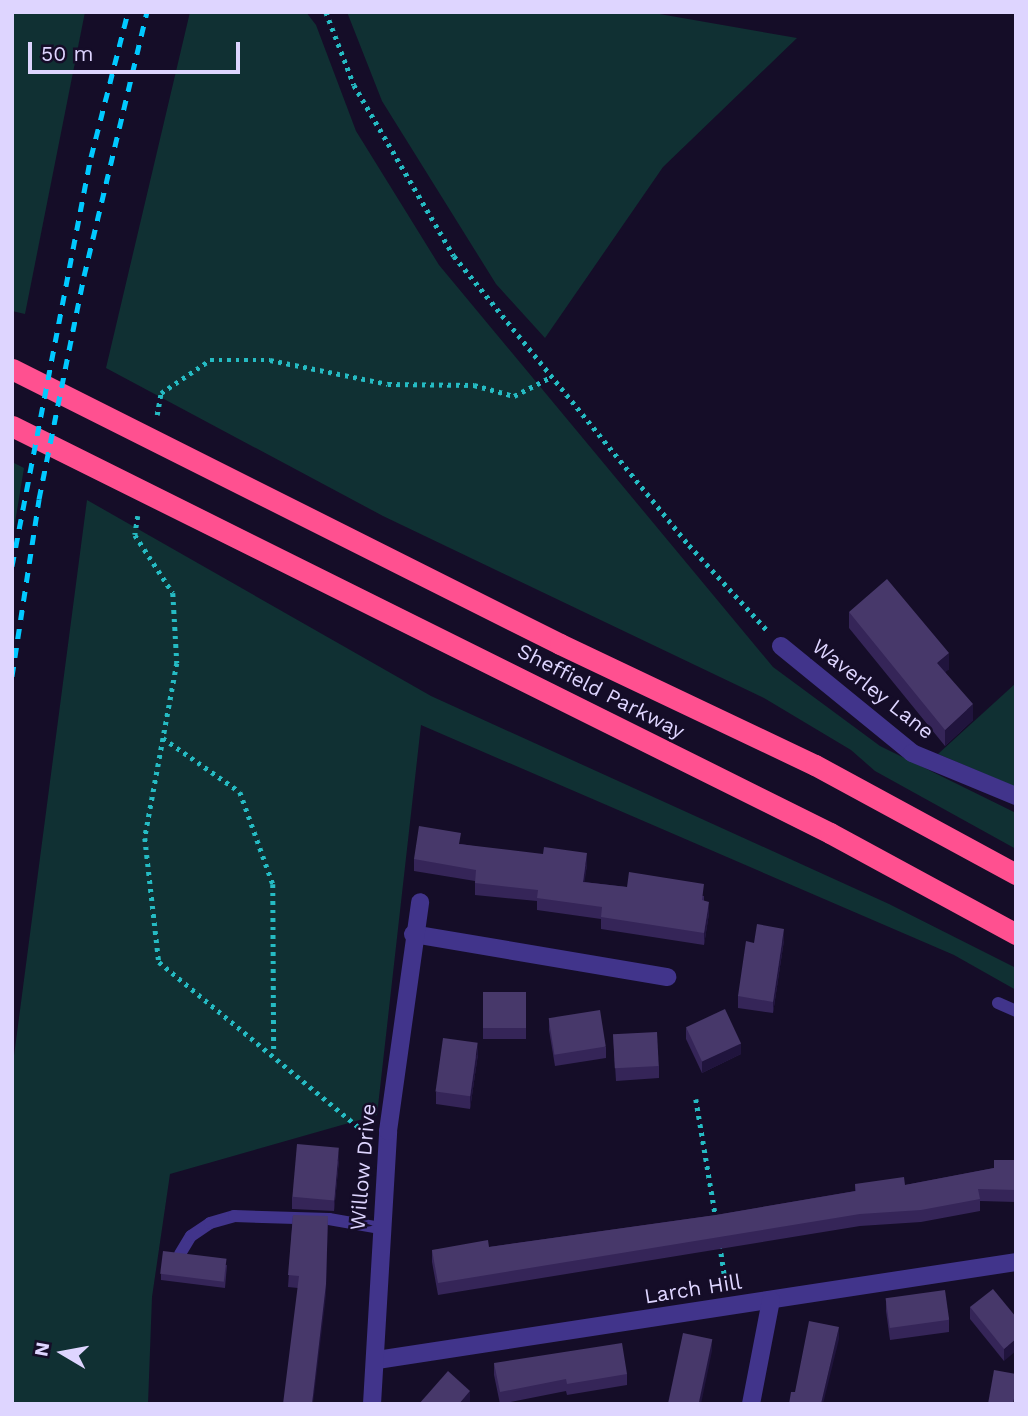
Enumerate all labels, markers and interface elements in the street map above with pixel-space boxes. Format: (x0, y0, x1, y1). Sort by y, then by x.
scale bar (32, 28, 243, 72)
text: 50 m (41, 41, 93, 66)
street label: Waverley Lane (807, 633, 939, 745)
street label: Sheffield Parkway (513, 638, 689, 744)
street label: Willow Drive (345, 1102, 381, 1232)
street label: Larch Hill (642, 1269, 744, 1309)
north arrow (28, 1318, 98, 1388)
text: N (29, 1340, 54, 1358)

